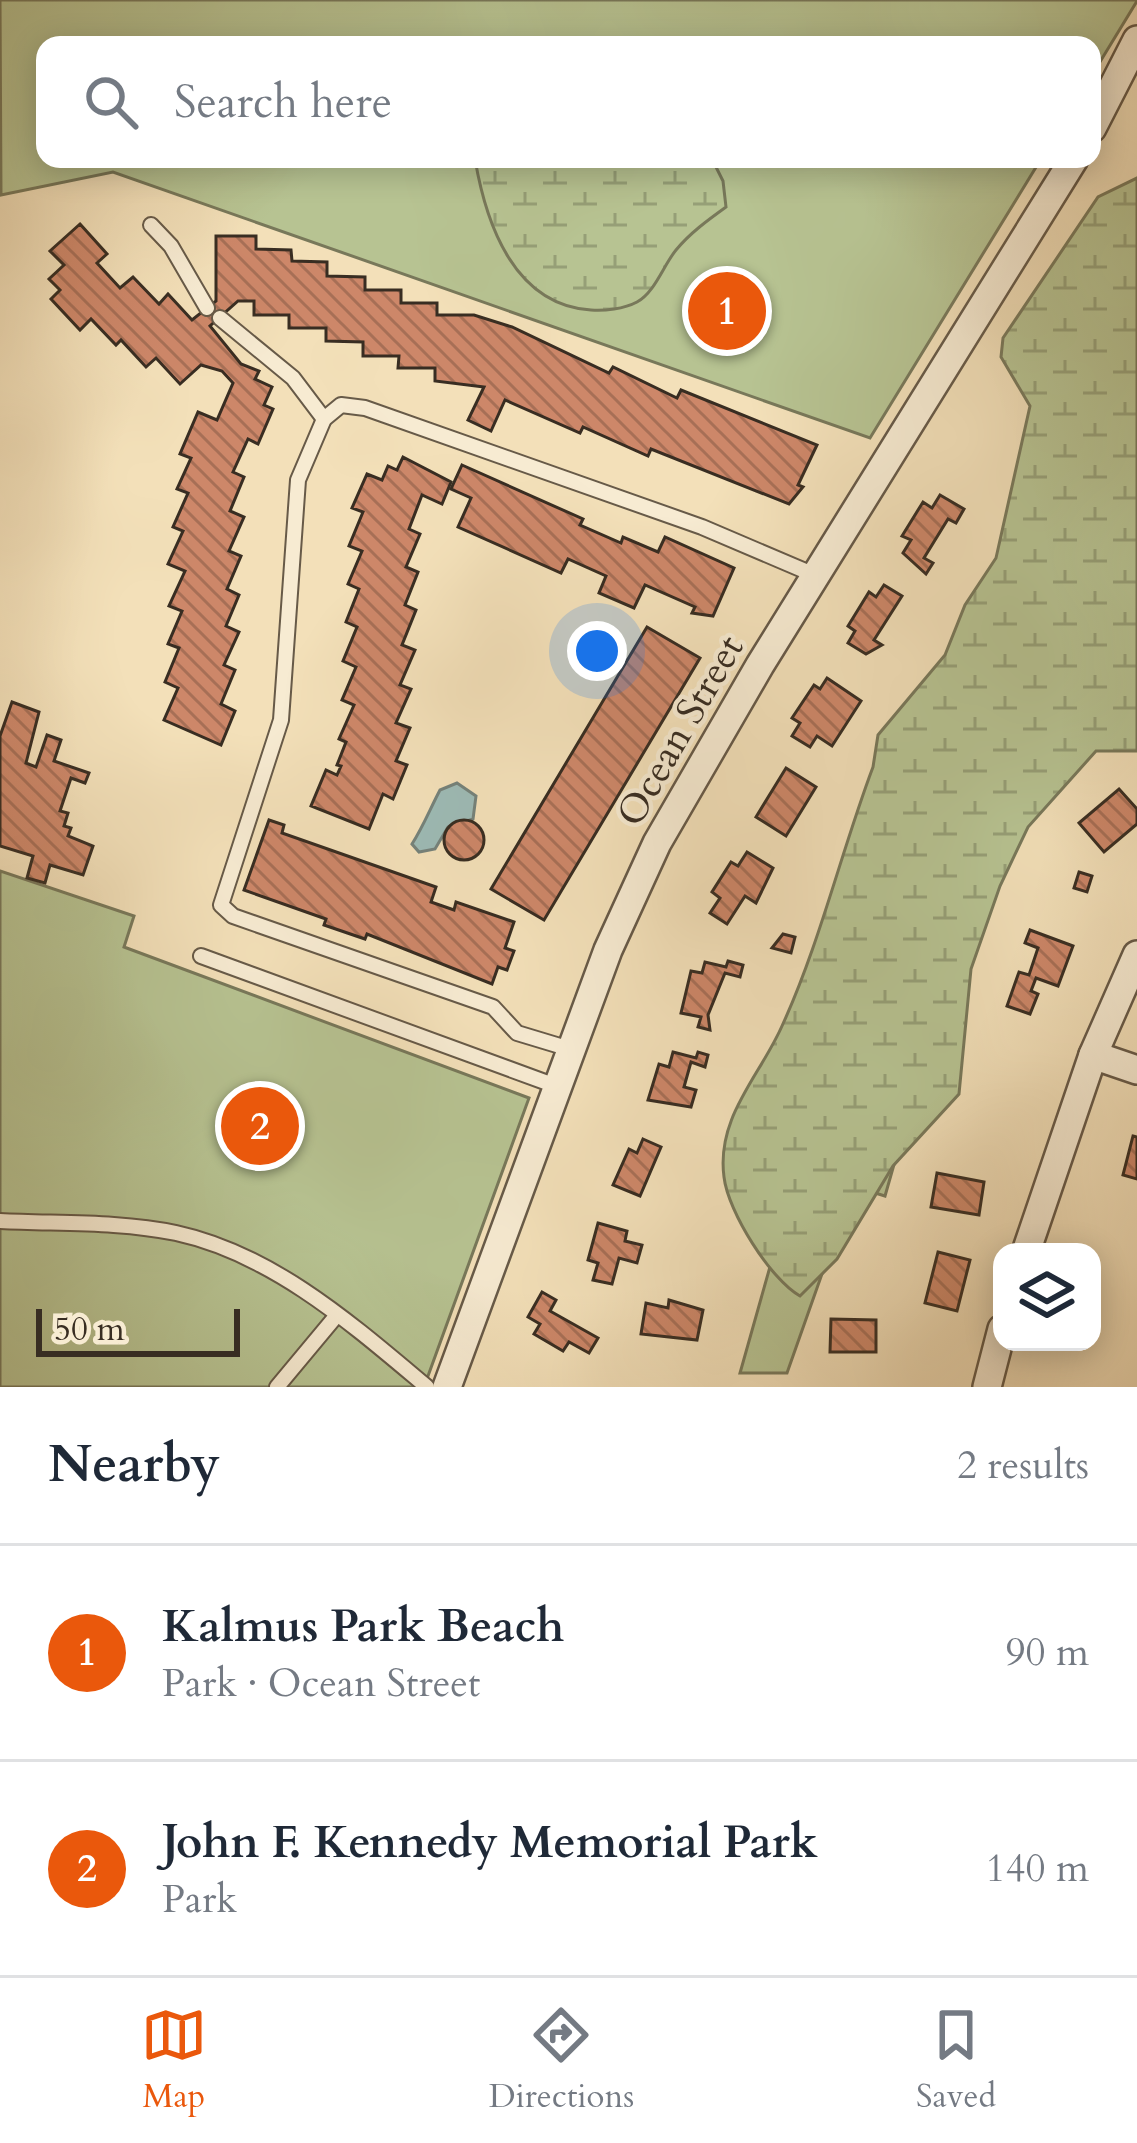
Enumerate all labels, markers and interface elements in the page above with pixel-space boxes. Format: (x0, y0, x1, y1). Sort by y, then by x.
search box (36, 36, 1101, 168)
icon: search (78, 69, 144, 135)
text: Search here (174, 72, 392, 133)
pin: 1 (688, 266, 766, 356)
your location (567, 621, 627, 681)
street label: Ocean Street (604, 625, 756, 836)
pin: 2 (221, 1081, 299, 1171)
map controls (993, 1243, 1101, 1351)
button: layers (993, 1243, 1101, 1351)
scale bar (36, 1303, 240, 1356)
text: 50 m (54, 1307, 125, 1352)
text: Nearby (48, 1430, 220, 1500)
text: 2 results (957, 1439, 1089, 1492)
text: Kalmus Park Beach (162, 1596, 564, 1657)
text: 1 (77, 1626, 97, 1679)
text: 90 m (1006, 1626, 1089, 1679)
text: Park · Ocean Street (162, 1657, 480, 1710)
text: John F. Kennedy Memorial Park (162, 1812, 818, 1873)
text: 2 (77, 1842, 97, 1895)
text: 140 m (986, 1842, 1089, 1895)
text: Park (162, 1873, 237, 1926)
tab: Map (141, 2002, 207, 2119)
tab: Directions (489, 2002, 634, 2119)
tab: Saved (916, 2002, 996, 2119)

